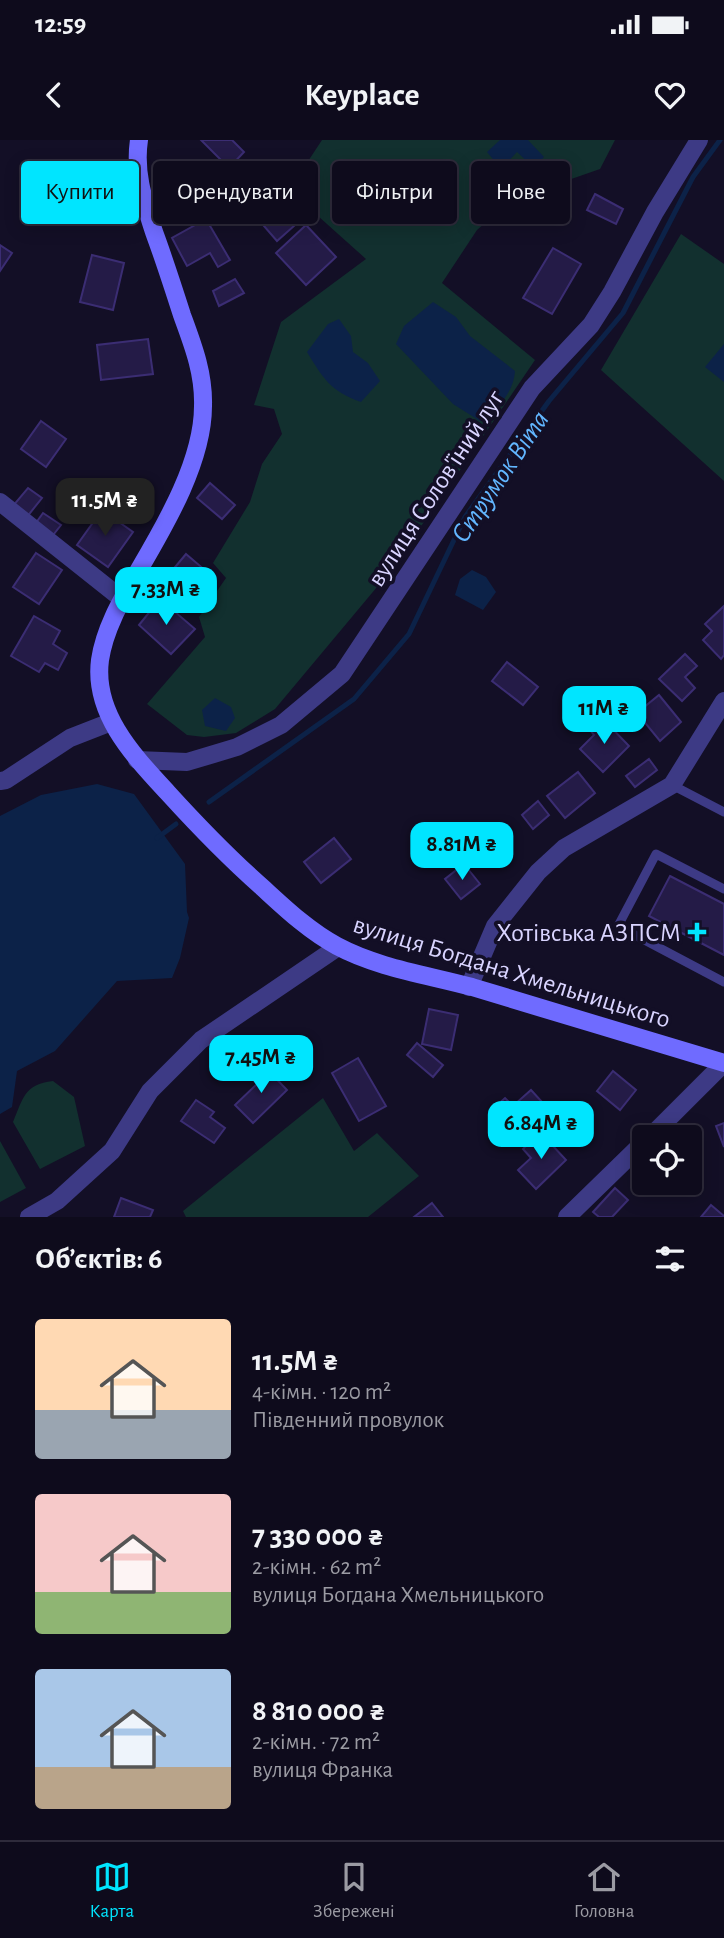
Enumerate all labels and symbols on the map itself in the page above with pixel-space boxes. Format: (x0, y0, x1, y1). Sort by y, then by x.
street label: вулиця Солов'їний луг (363, 385, 509, 591)
water label: Струмок Віта (447, 406, 555, 548)
pin: 11.5M ₴ (40, 478, 170, 538)
pin: 7.33M ₴ (101, 568, 231, 627)
pin: 11M ₴ (555, 686, 653, 746)
pin: 8.81M ₴ (397, 822, 527, 882)
street label: вулиця Богдана Хмельницького (350, 911, 673, 1033)
place label: Хотівська АЗПСМ (496, 920, 681, 946)
marker: Хотівська АЗПСМ (687, 922, 707, 942)
pin: 7.45M ₴ (196, 1035, 326, 1095)
pin: 6.84M ₴ (476, 1102, 606, 1161)

